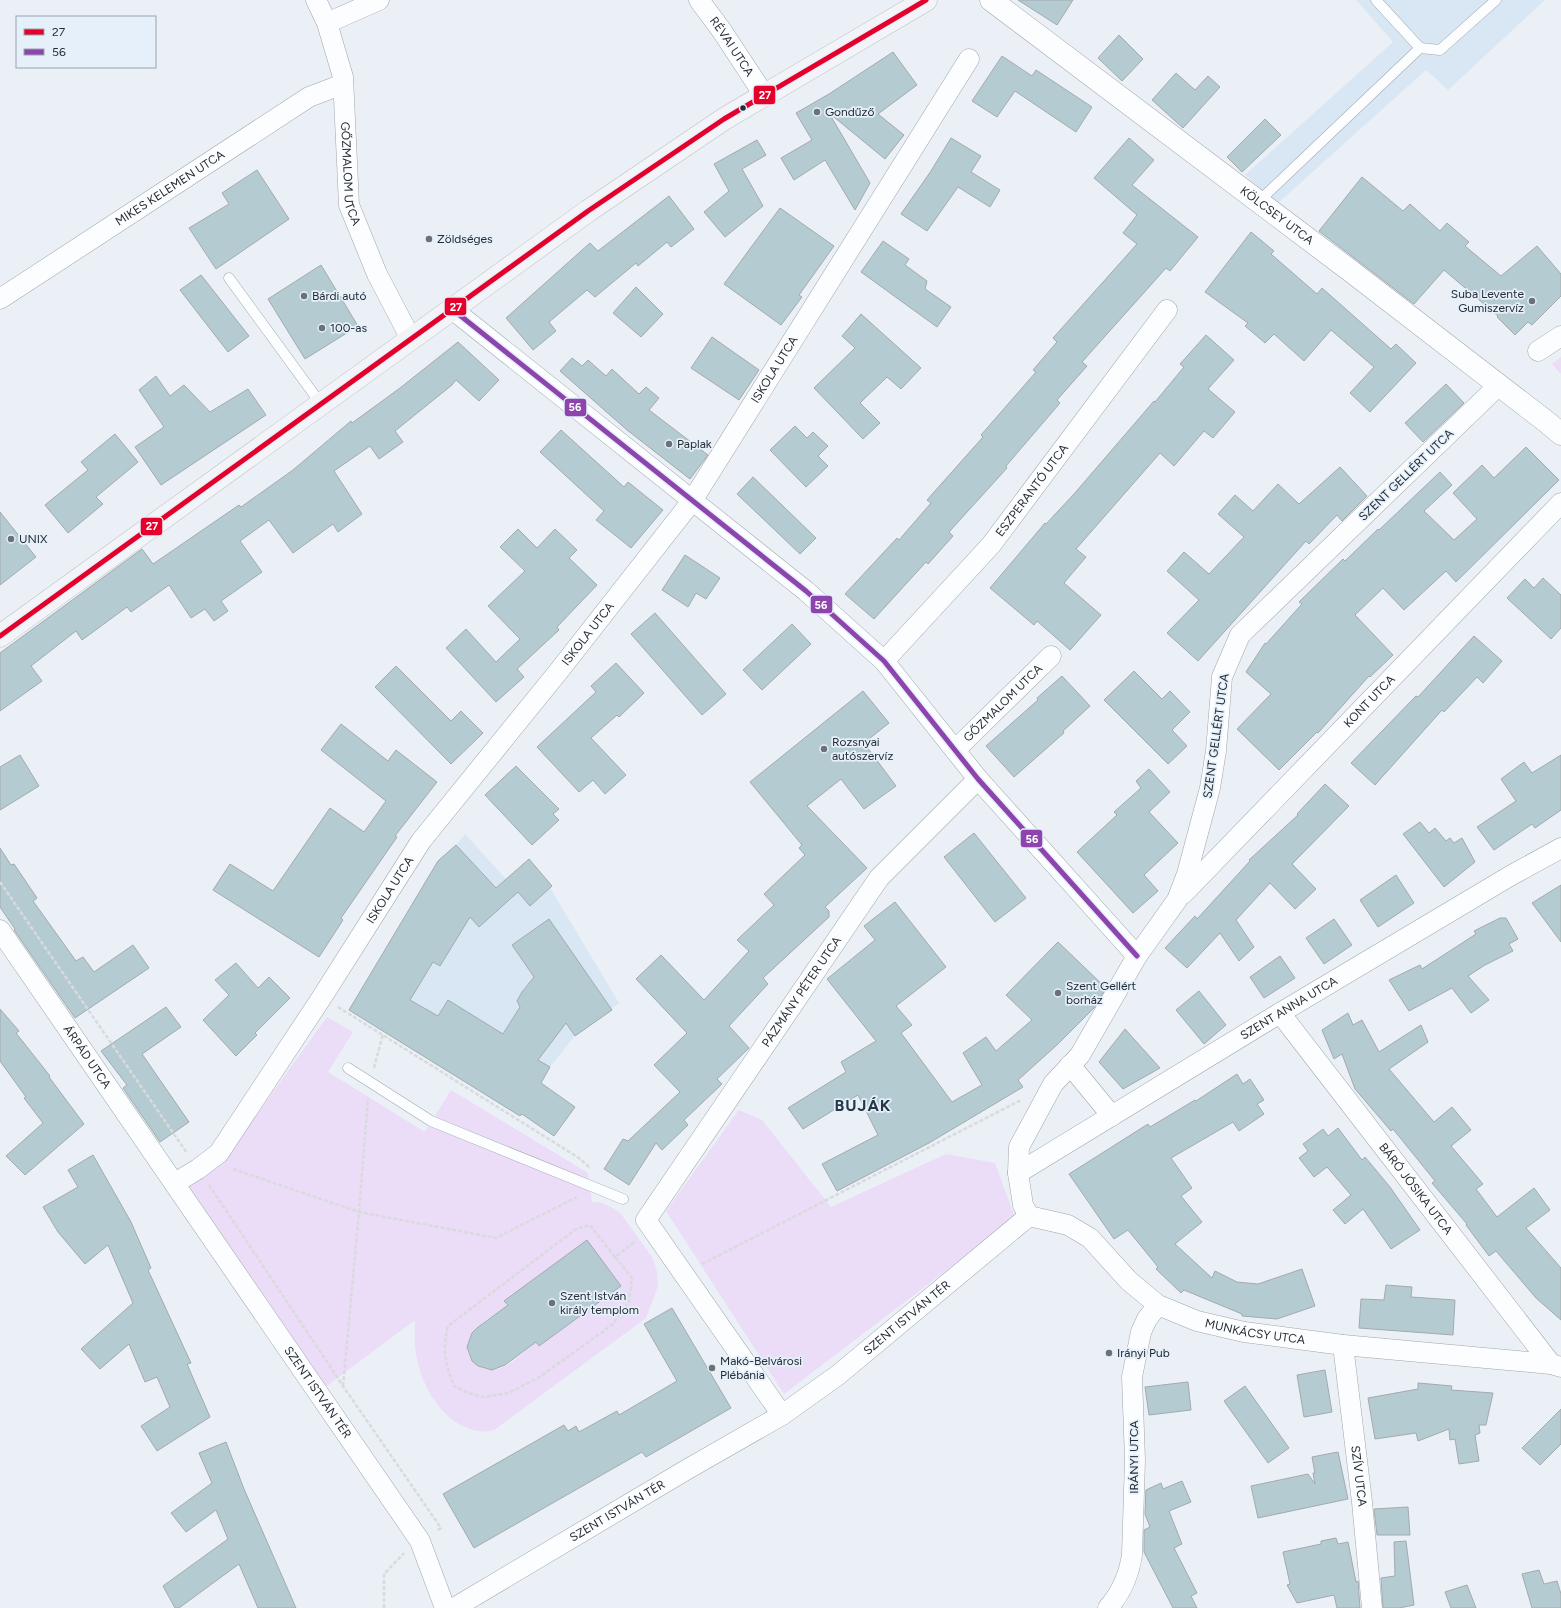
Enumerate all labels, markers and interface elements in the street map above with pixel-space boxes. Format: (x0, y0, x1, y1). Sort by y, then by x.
street label: RÉVAI UTCA (707, 14, 757, 79)
legend (16, 16, 156, 68)
text: 27 (52, 25, 66, 39)
text: 56 (52, 45, 66, 59)
line badge: 27 (753, 85, 776, 105)
text: 27 (759, 89, 771, 102)
unlabelled marker (738, 103, 748, 113)
place label: Gondűző (825, 105, 874, 119)
marker: Gondűző (812, 107, 822, 117)
street label: GŐZMALOM UTCA (338, 121, 364, 227)
street label: MIKES KELEMEN UTCA (113, 147, 227, 229)
street label: KÖLCSEY UTCA (1238, 183, 1316, 248)
place label: Zöldséges (437, 232, 493, 246)
marker: Zöldséges (424, 234, 434, 244)
place label: Suba Levente Gumiszervíz (1451, 287, 1524, 315)
place label: Bárdi autó (312, 289, 367, 303)
marker: Bárdi autó (299, 291, 309, 301)
marker: Suba Levente Gumiszervíz (1527, 296, 1537, 306)
line badge: 27 (444, 297, 467, 316)
text: 27 (450, 301, 462, 314)
place label: 100-as (330, 321, 367, 335)
marker: 100-as (317, 323, 327, 333)
street label: ISKOLA UTCA (748, 333, 801, 406)
line badge: 56 (564, 398, 587, 417)
text: 56 (569, 401, 582, 414)
street label: SZENT GELLÉRT UTCA (1356, 426, 1456, 524)
place label: Paplak (677, 437, 712, 451)
marker: Paplak (664, 439, 674, 449)
street label: ESZPERANTÓ UTCA (993, 441, 1071, 539)
line badge: 27 (140, 517, 163, 536)
text: 27 (146, 520, 158, 533)
place label: UNIX (19, 532, 48, 546)
marker: UNIX (6, 534, 16, 544)
line badge: 56 (810, 595, 833, 614)
street label: ISKOLA UTCA (559, 599, 617, 668)
text: 56 (815, 599, 828, 612)
street label: GŐZMALOM UTCA (961, 662, 1045, 745)
street label: KONT UTCA (1341, 672, 1398, 730)
street label: SZENT GELLÉRT UTCA (1200, 673, 1232, 799)
place label: Rozsnyai autószervíz (832, 735, 893, 763)
marker: Rozsnyai autószervíz (819, 744, 829, 754)
line badge: 56 (1020, 829, 1043, 848)
text: 56 (1026, 833, 1039, 846)
street label: ISKOLA UTCA (364, 854, 416, 926)
street label: PÁZMÁNY PÉTER UTCA (759, 934, 844, 1050)
street label: SZENT ANNA UTCA (1238, 974, 1340, 1043)
place label: Szent Gellért borház (1066, 979, 1137, 1007)
marker: Szent Gellért borház (1053, 988, 1063, 998)
street label: ÁRPÁD UTCA (61, 1023, 114, 1091)
district label: BUJÁK (835, 1096, 891, 1115)
street label: BÁRÓ JÓSIKA UTCA (1376, 1140, 1455, 1237)
street label: SZENT ISTVÁN TÉR (861, 1278, 953, 1358)
place label: Szent István király templom (560, 1289, 639, 1317)
marker: Szent István király templom (547, 1298, 557, 1308)
street label: MUNKÁCSY UTCA (1204, 1316, 1306, 1347)
street label: SZENT ISTVÁN TÉR (281, 1344, 354, 1441)
place label: Irányi Pub (1117, 1346, 1170, 1360)
marker: Irányi Pub (1104, 1348, 1114, 1358)
place label: Makó-Belvárosi Plébánia (720, 1354, 802, 1382)
marker: Makó-Belvárosi Plébánia (707, 1363, 717, 1373)
street label: IRÁNYI UTCA (1127, 1420, 1141, 1494)
street label: SZÍV UTCA (1348, 1445, 1369, 1507)
street label: SZENT ISTVÁN TÉR (567, 1477, 667, 1545)

